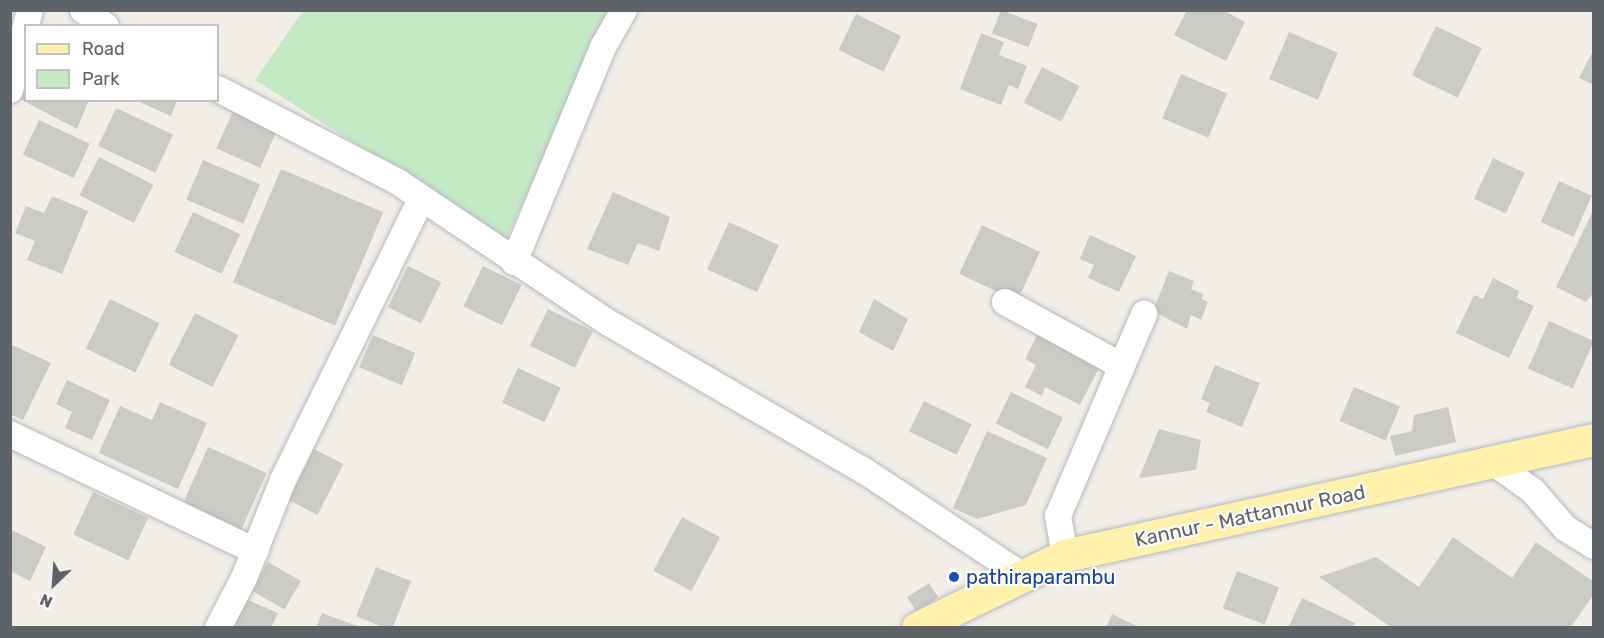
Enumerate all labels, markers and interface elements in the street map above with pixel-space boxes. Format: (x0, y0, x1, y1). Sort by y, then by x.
legend (24, 24, 219, 102)
text: Road (82, 38, 125, 60)
text: Park (82, 68, 119, 90)
street label: Kannur - Mattannur Road (1132, 480, 1368, 552)
north arrow (24, 554, 84, 614)
place label: pathiraparambu (966, 565, 1115, 589)
marker: pathiraparambu (947, 570, 961, 584)
text: N (37, 590, 55, 612)

